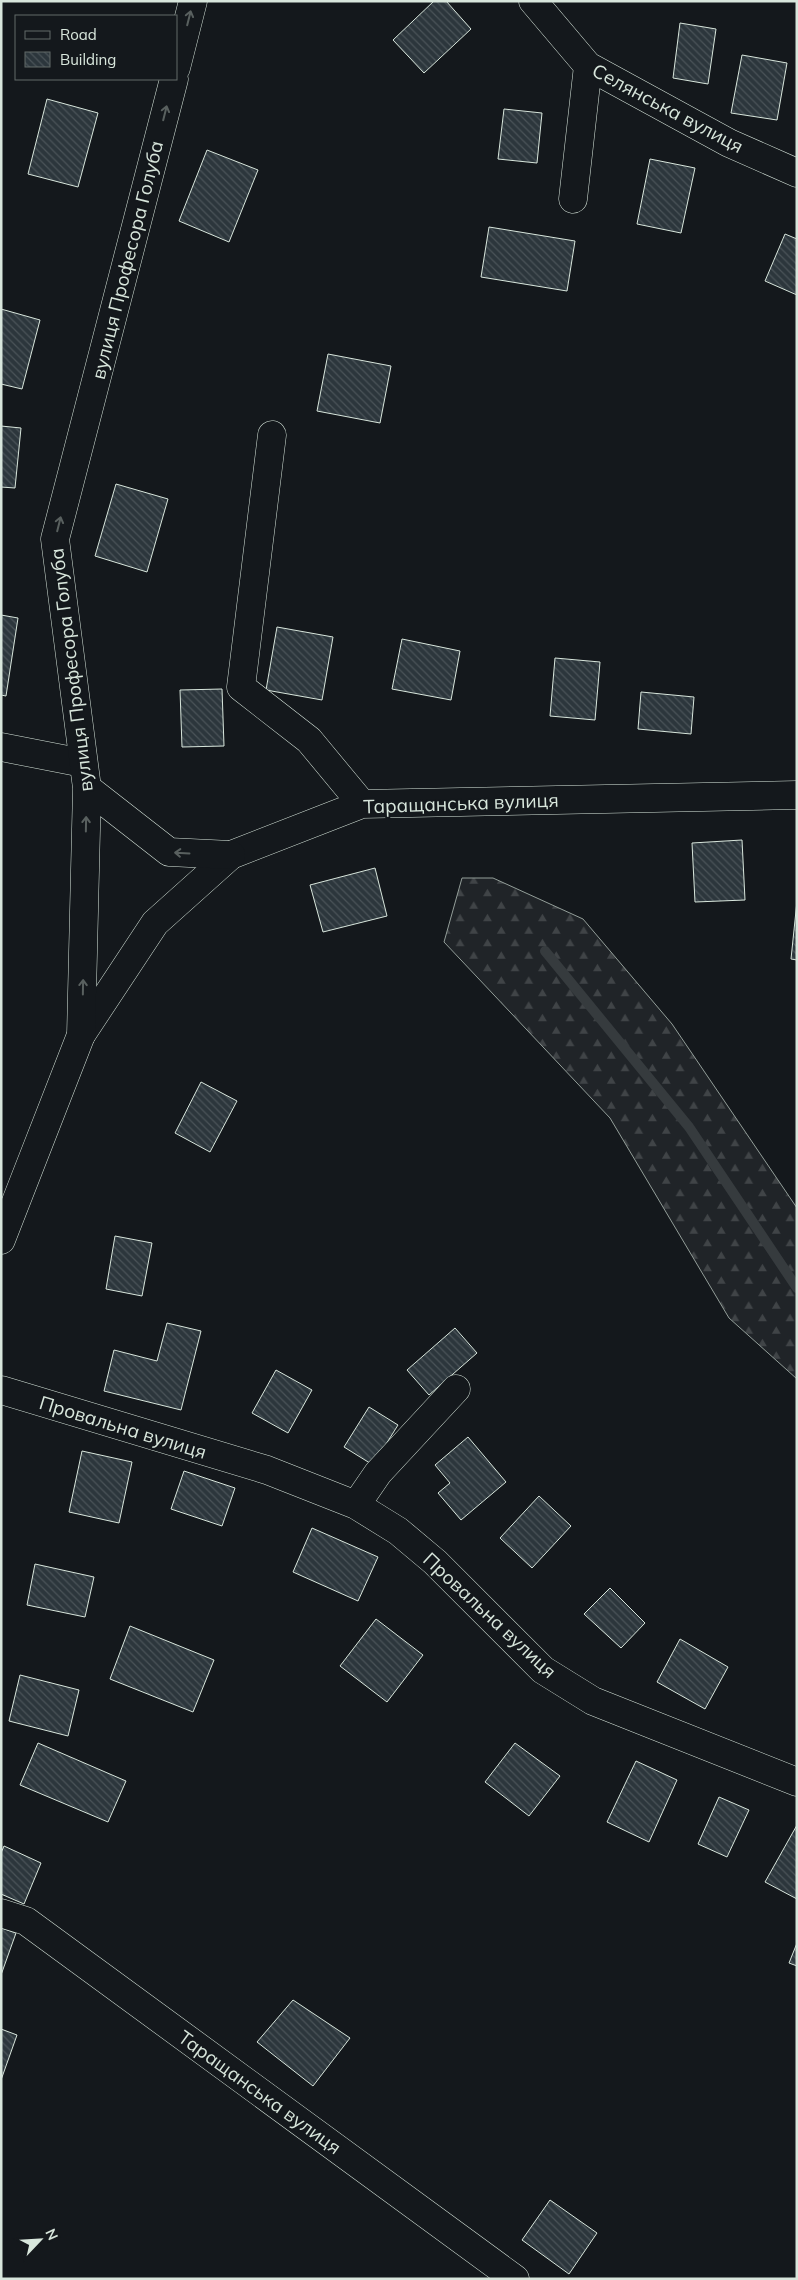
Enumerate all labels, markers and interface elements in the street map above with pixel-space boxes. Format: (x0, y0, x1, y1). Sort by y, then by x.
one-way arrow (185, 10, 194, 26)
legend (15, 15, 178, 80)
text: Road (60, 25, 97, 44)
text: Building (60, 50, 116, 69)
street label: Селянська вулиця (588, 58, 748, 158)
one-way arrow (161, 105, 170, 121)
street label: вулиця Професора Голуба (86, 138, 168, 382)
one-way arrow (55, 517, 64, 533)
street label: вулиця Професора Голуба (44, 547, 98, 793)
street label: Таращанська вулиця (363, 788, 559, 818)
one-way arrow (81, 816, 91, 832)
one-way arrow (175, 848, 191, 857)
one-way arrow (78, 979, 87, 995)
street label: Провальна вулиця (36, 1390, 210, 1464)
street label: Провальна вулиця (418, 1547, 562, 1683)
street label: Таращанська вулиця (174, 2025, 346, 2159)
north arrow (15, 2215, 65, 2265)
text: N (41, 2226, 62, 2243)

